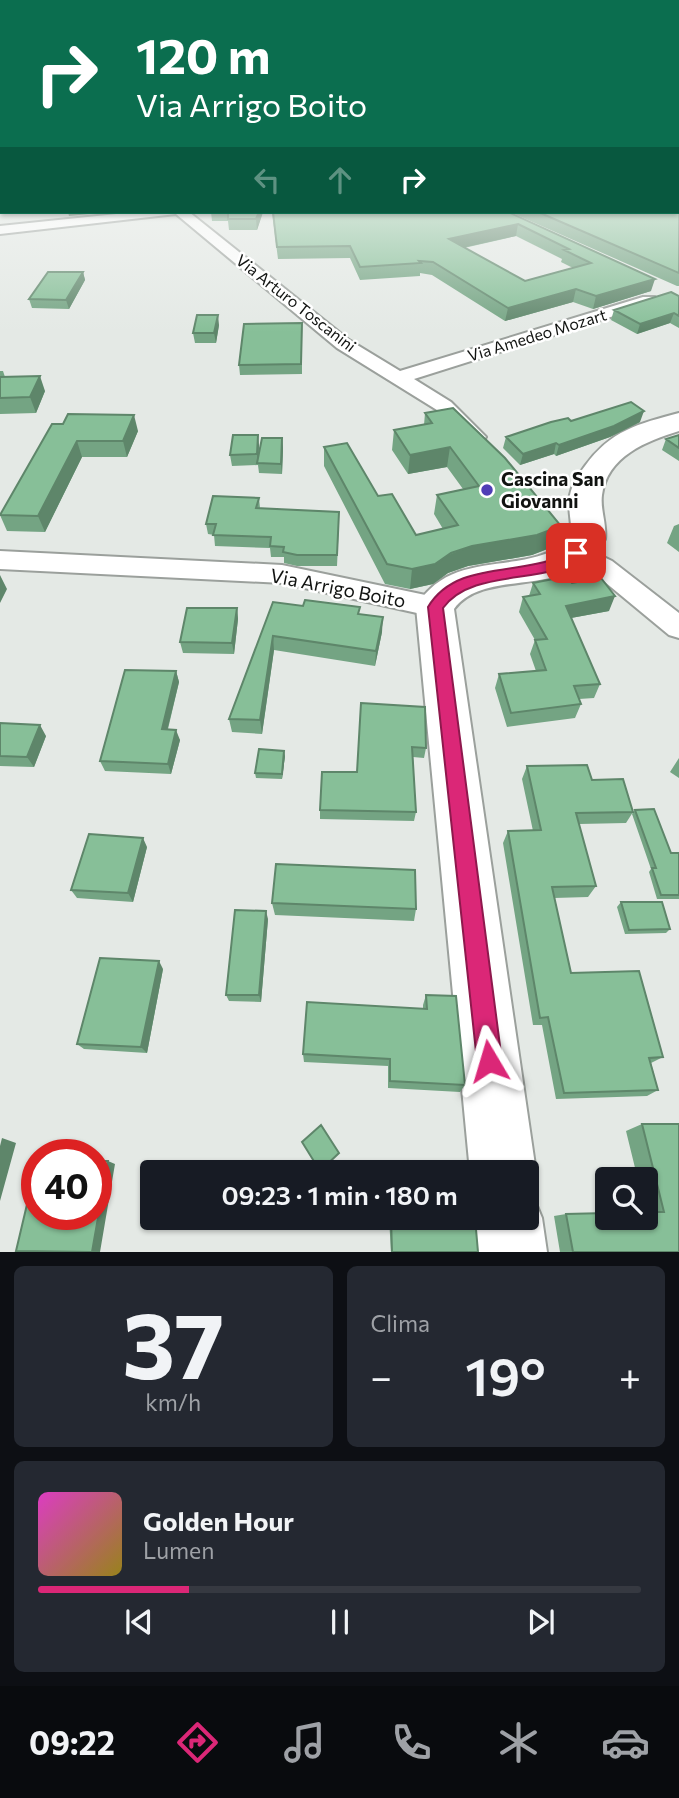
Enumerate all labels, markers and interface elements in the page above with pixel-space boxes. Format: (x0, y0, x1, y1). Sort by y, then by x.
text: 120 m (136, 24, 270, 84)
icon: right (21, 28, 112, 119)
text: Via Arrigo Boito (136, 84, 367, 124)
icon: left (248, 161, 286, 199)
icon: ahead (321, 161, 359, 199)
icon: right (394, 161, 432, 199)
street label: Via Arturo Toscanini (233, 250, 360, 355)
street label: Via Amedeo Mozart (465, 304, 609, 365)
place label: Cascina San Giovanni (501, 467, 604, 512)
marker: Cascina San Giovanni (479, 482, 495, 498)
pin (546, 523, 606, 583)
icon: arrive (557, 534, 595, 572)
street label: Via Arrigo Boito (269, 563, 408, 612)
position arrow (452, 1024, 526, 1098)
speed limit sign: 40 (21, 1139, 112, 1230)
map controls (595, 1167, 658, 1230)
button: search (595, 1167, 658, 1230)
text: 09:23 · 1 min · 180 m (221, 1179, 458, 1210)
text: 37 (122, 1286, 224, 1398)
text: Clima (371, 1309, 430, 1337)
text: 19° (465, 1343, 546, 1407)
text: − (371, 1352, 392, 1399)
text: + (619, 1352, 641, 1399)
text: km/h (145, 1388, 201, 1416)
text: Golden Hour (143, 1505, 294, 1536)
text: Lumen (143, 1536, 214, 1564)
icon: previous (120, 1603, 158, 1641)
icon: pause (321, 1603, 359, 1641)
icon: next (522, 1603, 560, 1641)
icon: directions (173, 1718, 222, 1767)
icon: music (280, 1718, 329, 1767)
icon: phone (387, 1718, 436, 1767)
icon: climate (494, 1718, 543, 1767)
icon: car (601, 1718, 650, 1767)
text: 09:22 (29, 1722, 115, 1762)

